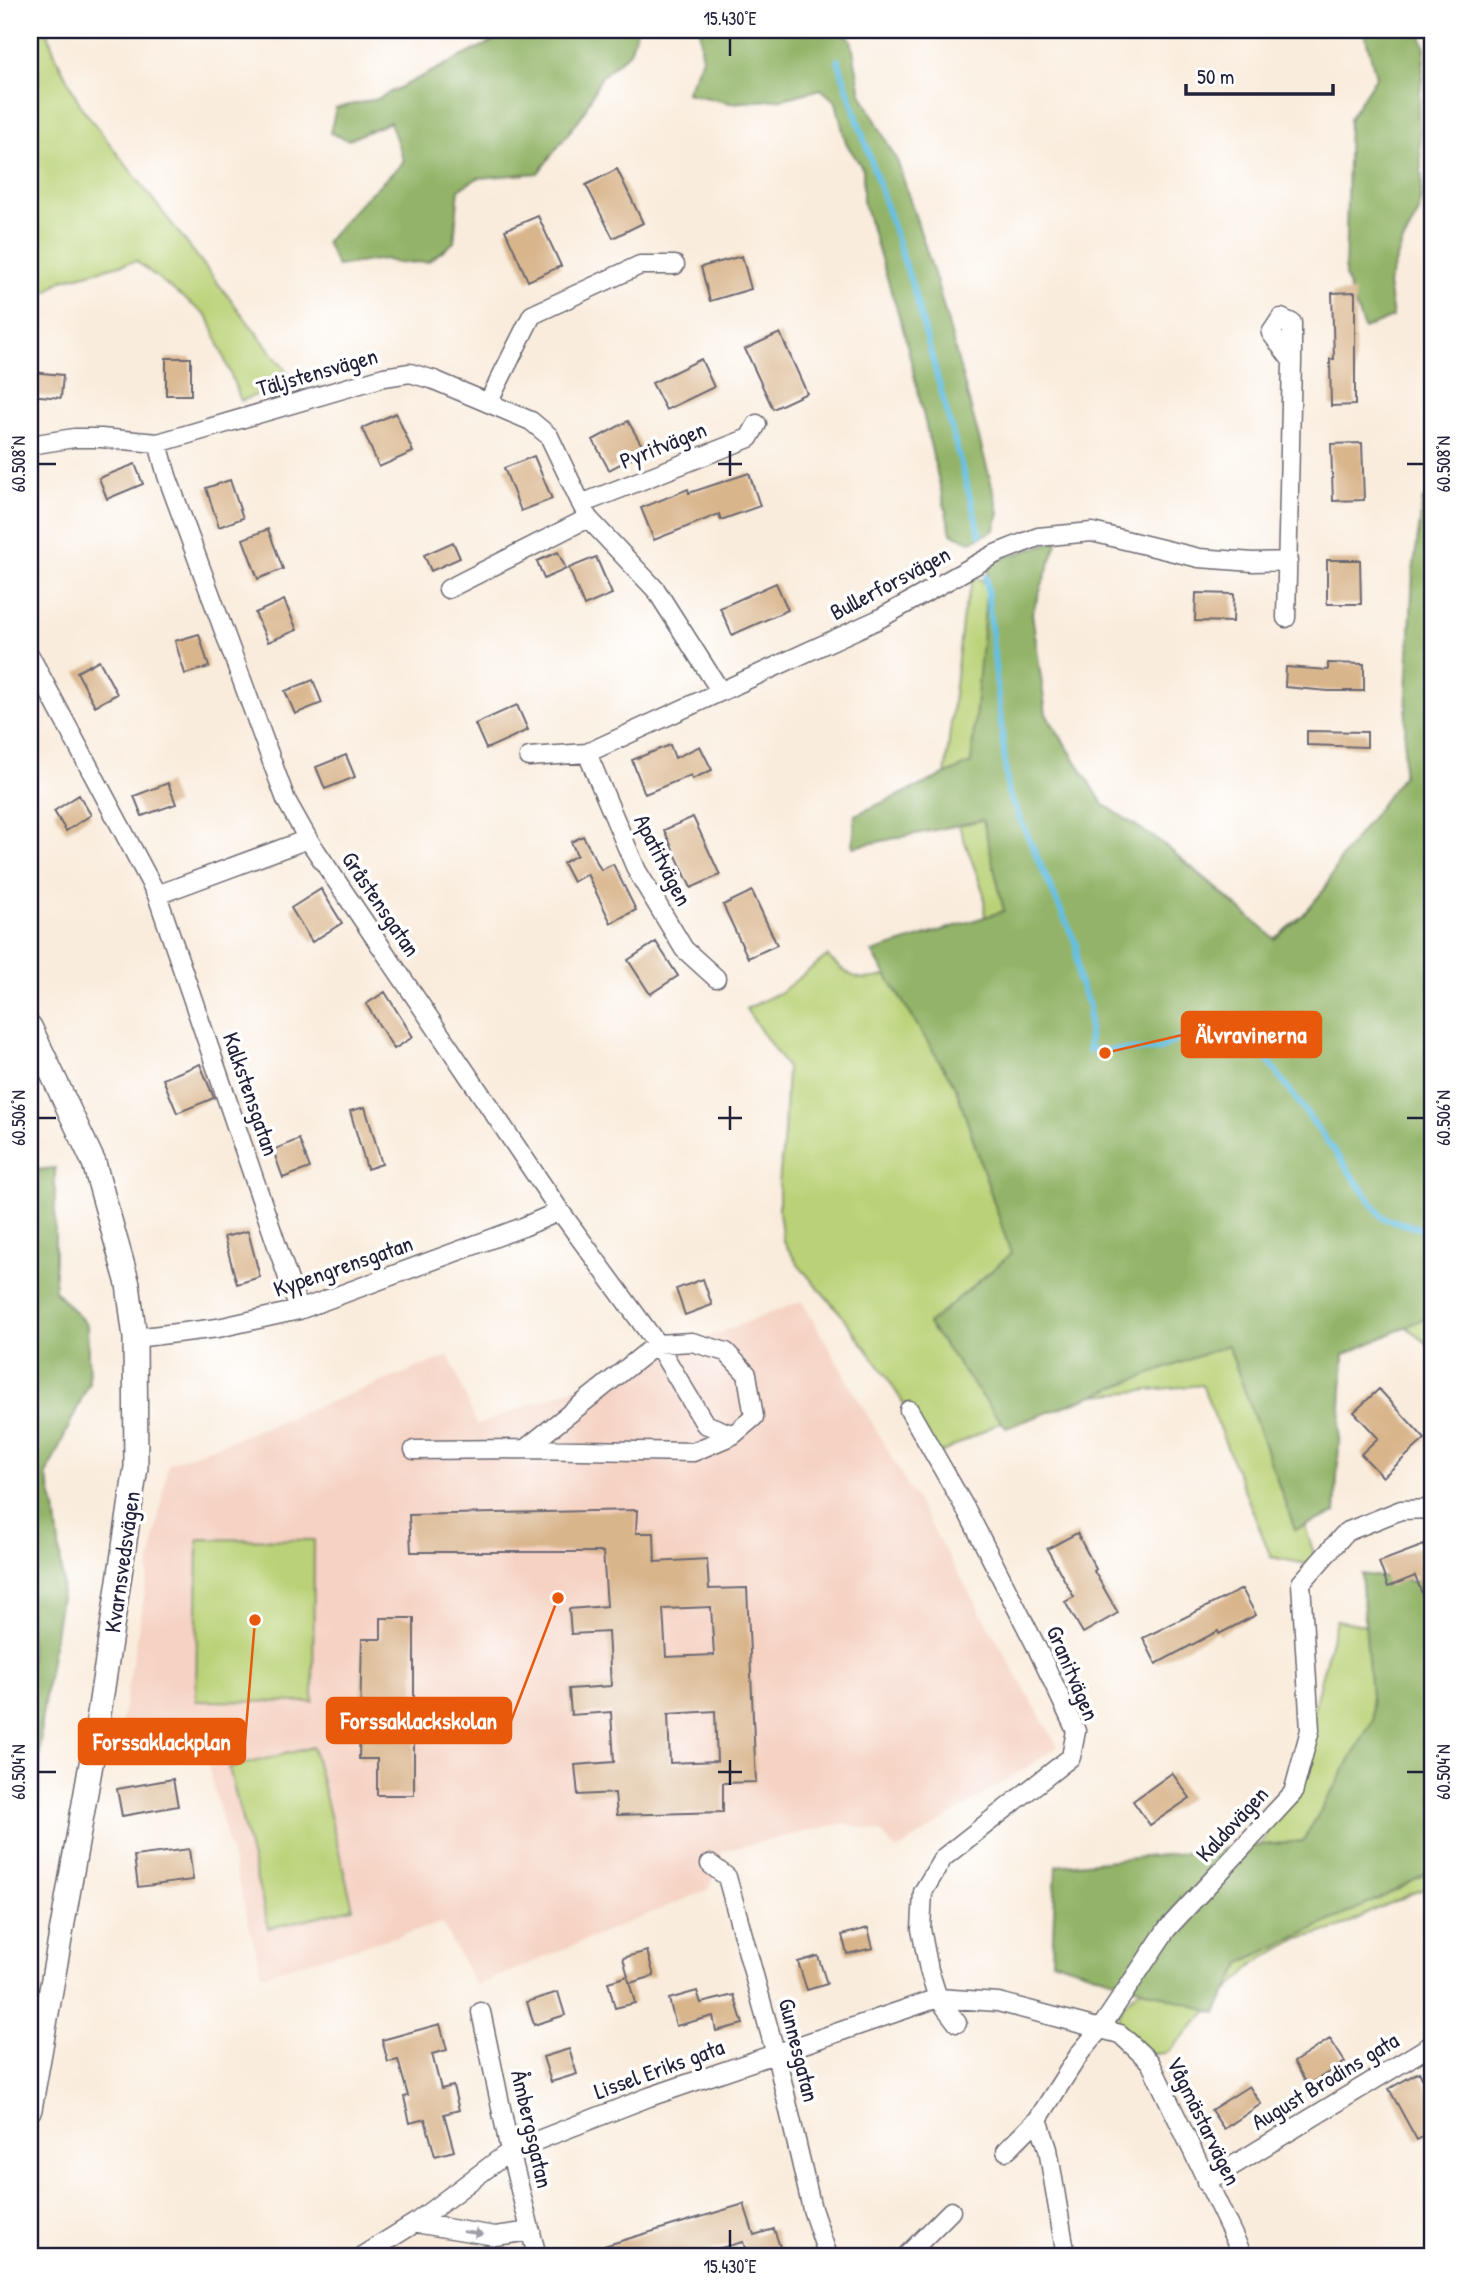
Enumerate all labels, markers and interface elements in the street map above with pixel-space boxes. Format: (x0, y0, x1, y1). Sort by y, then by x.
text: 15.430°E (703, 6, 757, 31)
scale bar (1186, 52, 1334, 96)
text: 50 m (1197, 62, 1234, 91)
street label: Täljstensvägen (253, 339, 381, 404)
street label: Pyritvägen (615, 413, 711, 476)
text: 60.508°N (6, 436, 31, 492)
text: 60.508°N (1431, 436, 1456, 492)
street label: Bullerforsvägen (824, 538, 955, 627)
street label: Apatitvägen (627, 809, 700, 911)
street label: Gråstensgatan (335, 845, 428, 962)
callout: Älvravinerna (1182, 1012, 1321, 1057)
text: Älvravinerna (1195, 1018, 1307, 1050)
street label: Kalkstensgatan (216, 1028, 287, 1160)
text: 60.506°N (6, 1090, 31, 1146)
text: 60.506°N (1431, 1090, 1456, 1146)
street label: Kypengrensgatan (269, 1227, 417, 1304)
street label: Kvarnsvedsvägen (96, 1489, 147, 1635)
street label: Granitvägen (1040, 1621, 1107, 1725)
callout: Forssaklackskolan (327, 1698, 511, 1743)
text: Forssaklackskolan (340, 1704, 497, 1736)
callout: Forssaklackplan (79, 1719, 245, 1764)
text: Forssaklackplan (92, 1725, 231, 1758)
text: 60.504°N (6, 1744, 31, 1800)
text: 60.504°N (1431, 1744, 1456, 1800)
street label: Kaldovägen (1188, 1779, 1275, 1868)
street label: Gunnesgatan (772, 1995, 827, 2105)
street label: August Brodins gata (1245, 2024, 1404, 2137)
street label: Lissel Eriks gata (590, 2031, 728, 2106)
street label: Vågmästarvägen (1160, 2051, 1249, 2190)
street label: Åmbergsgatan (504, 2067, 561, 2191)
one-way arrow (462, 2227, 484, 2238)
text: 15.430°E (703, 2254, 757, 2279)

